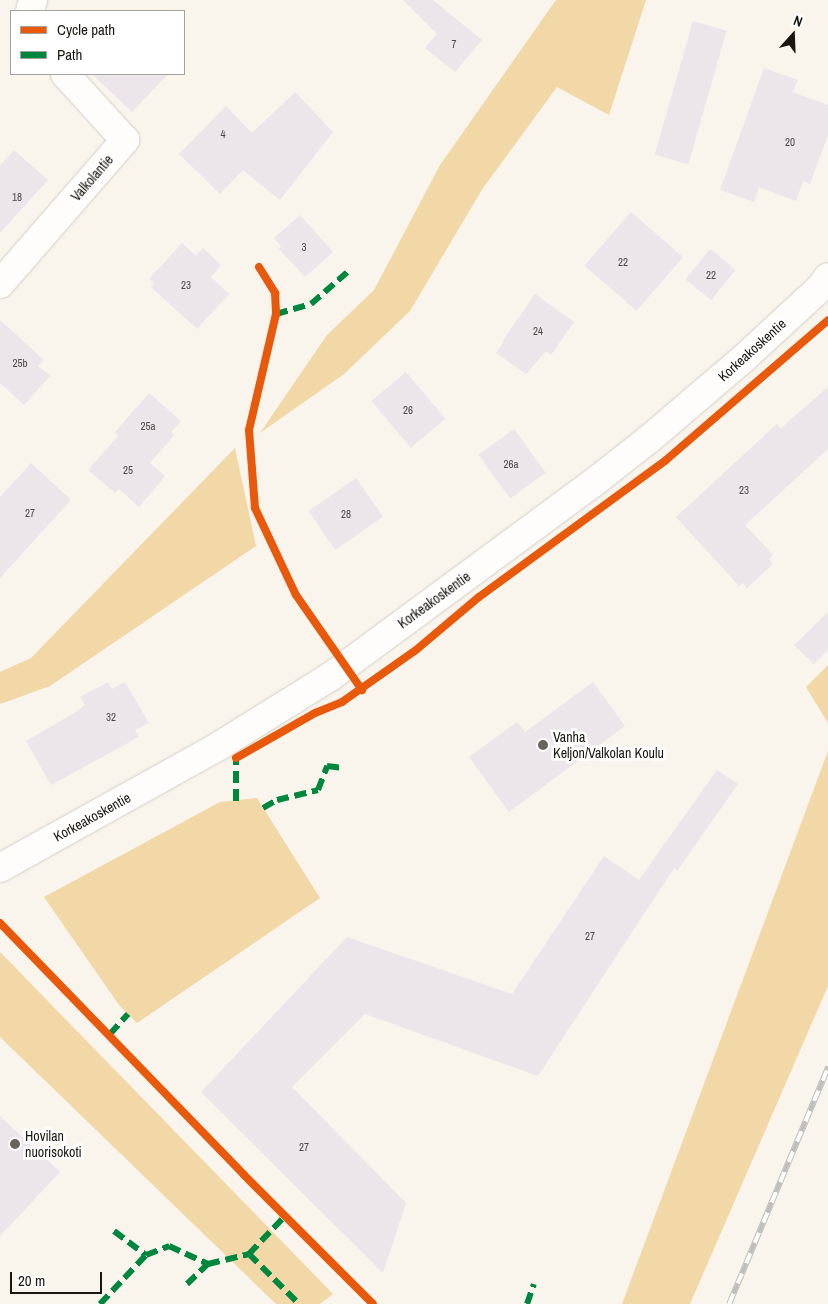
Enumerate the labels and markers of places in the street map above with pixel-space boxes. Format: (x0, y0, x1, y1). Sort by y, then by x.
place label: Vanha Keljon/Valkolan Koulu (553, 729, 664, 762)
marker: Vanha Keljon/Valkolan Koulu (537, 739, 549, 751)
place label: Hovilan nuorisokoti (25, 1128, 82, 1160)
marker: Hovilan nuorisokoti (9, 1138, 21, 1150)

